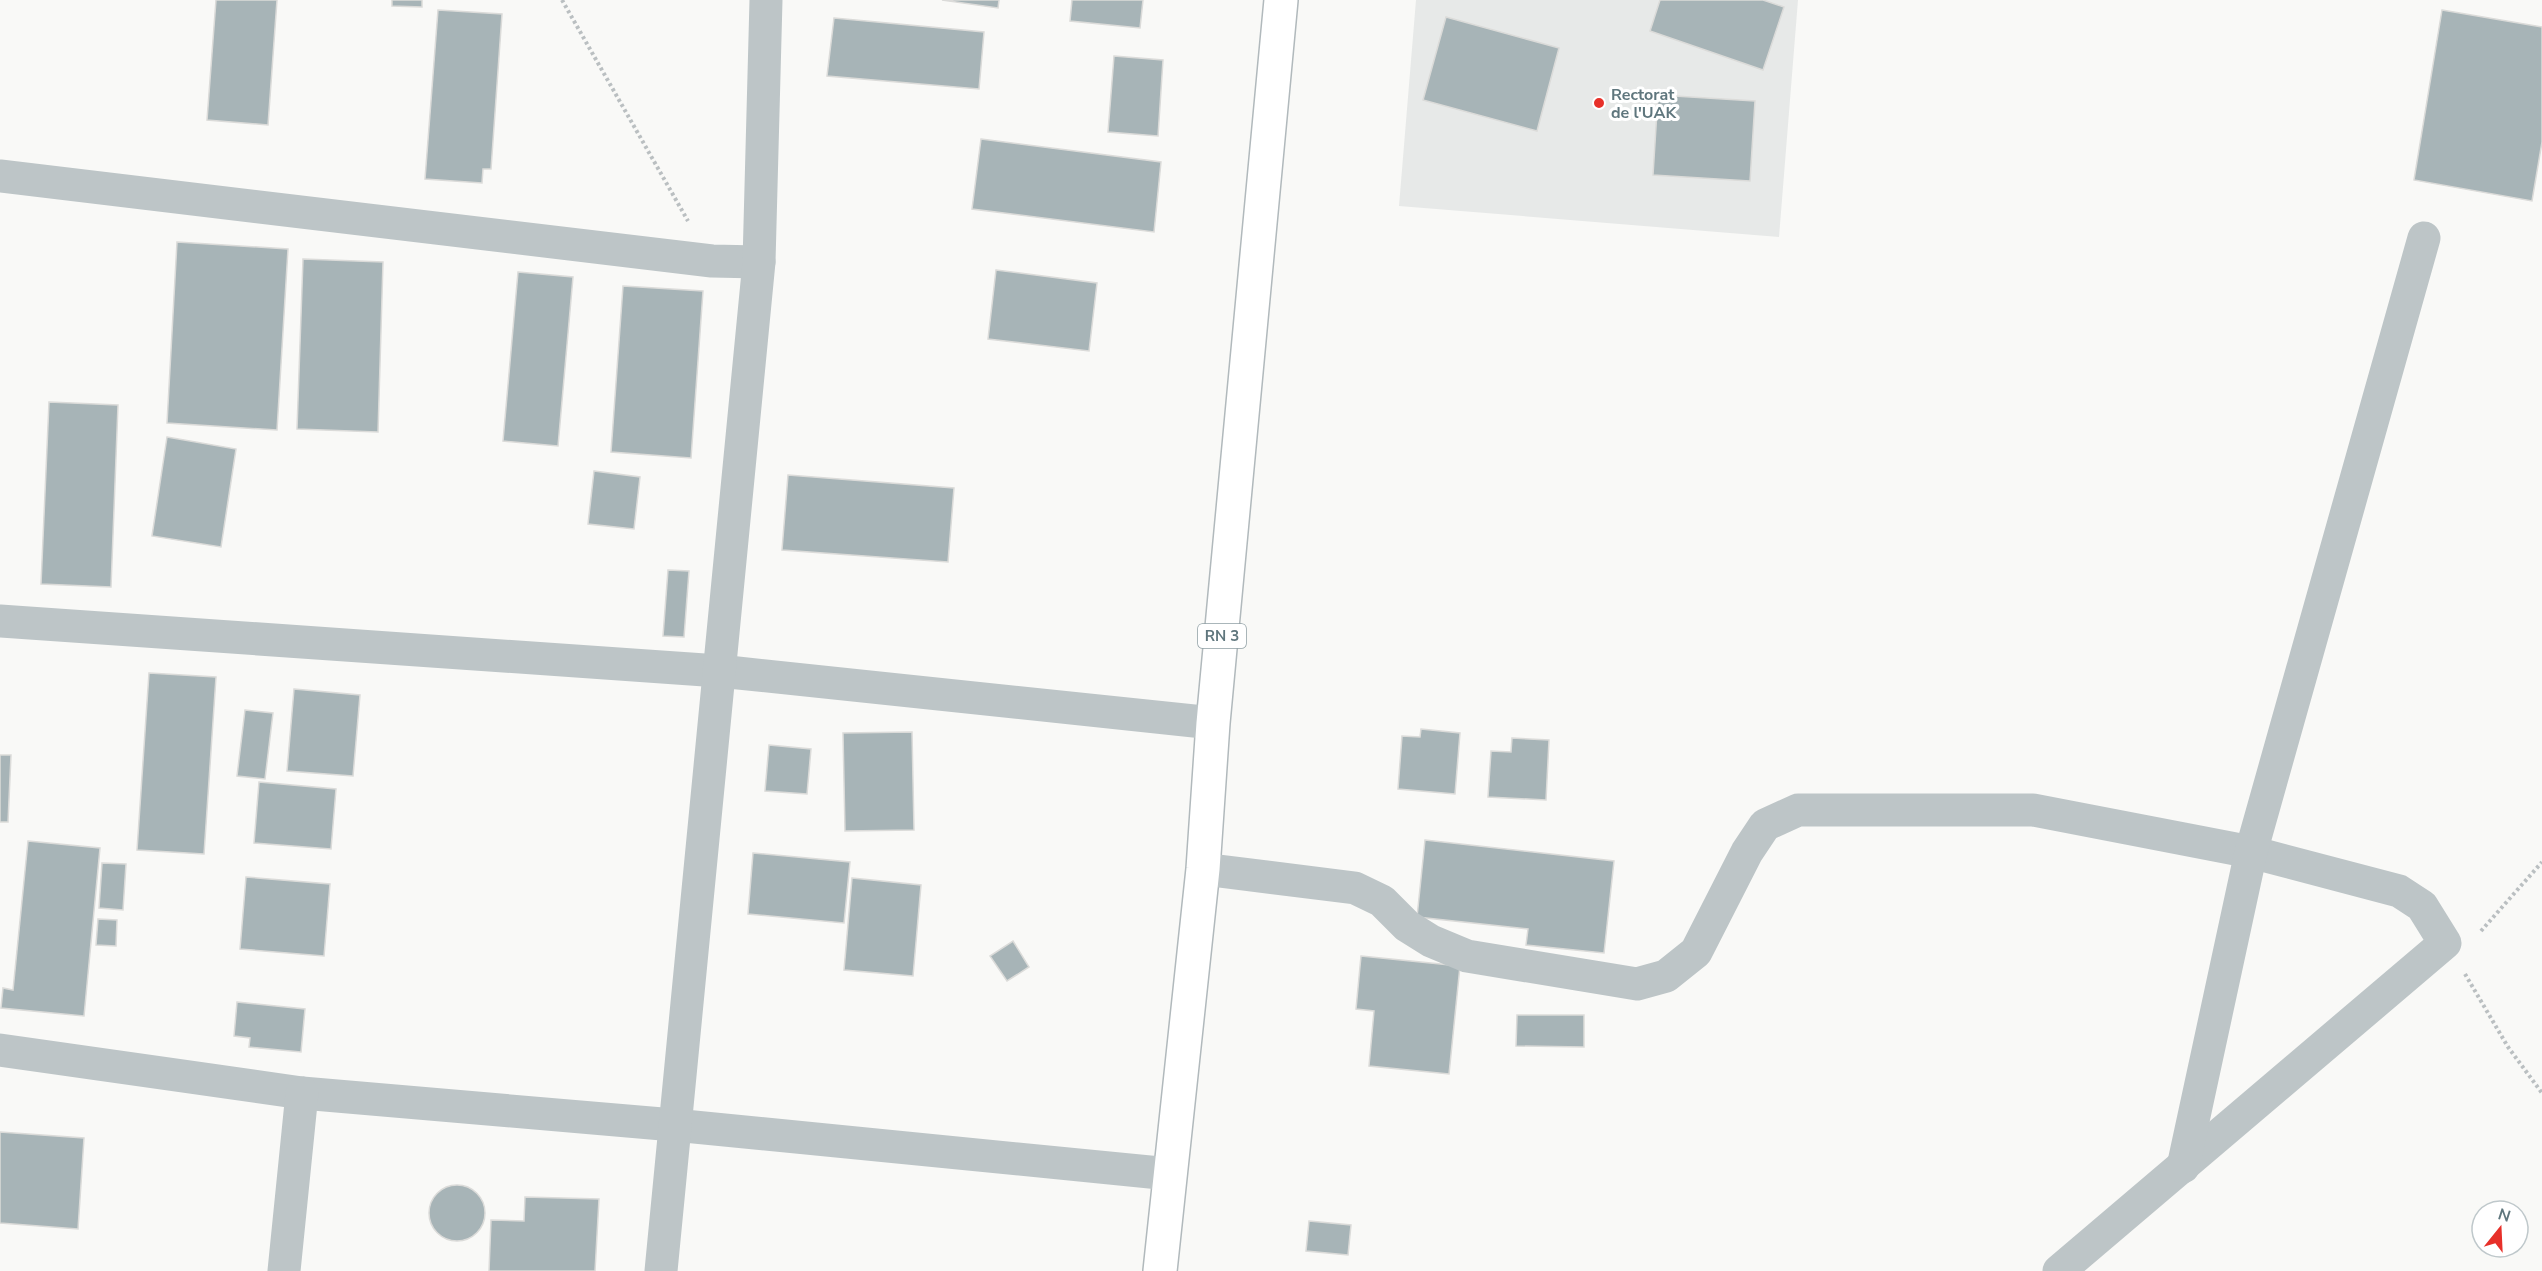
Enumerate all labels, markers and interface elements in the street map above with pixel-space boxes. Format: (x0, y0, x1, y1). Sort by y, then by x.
place label: Rectorat de l'UAK (1611, 84, 1677, 124)
marker: Rectorat de l'UAK (1592, 96, 1606, 110)
road number: RN 3 (1198, 624, 1246, 648)
north arrow (2470, 1199, 2530, 1259)
text: N (2495, 1203, 2513, 1228)

